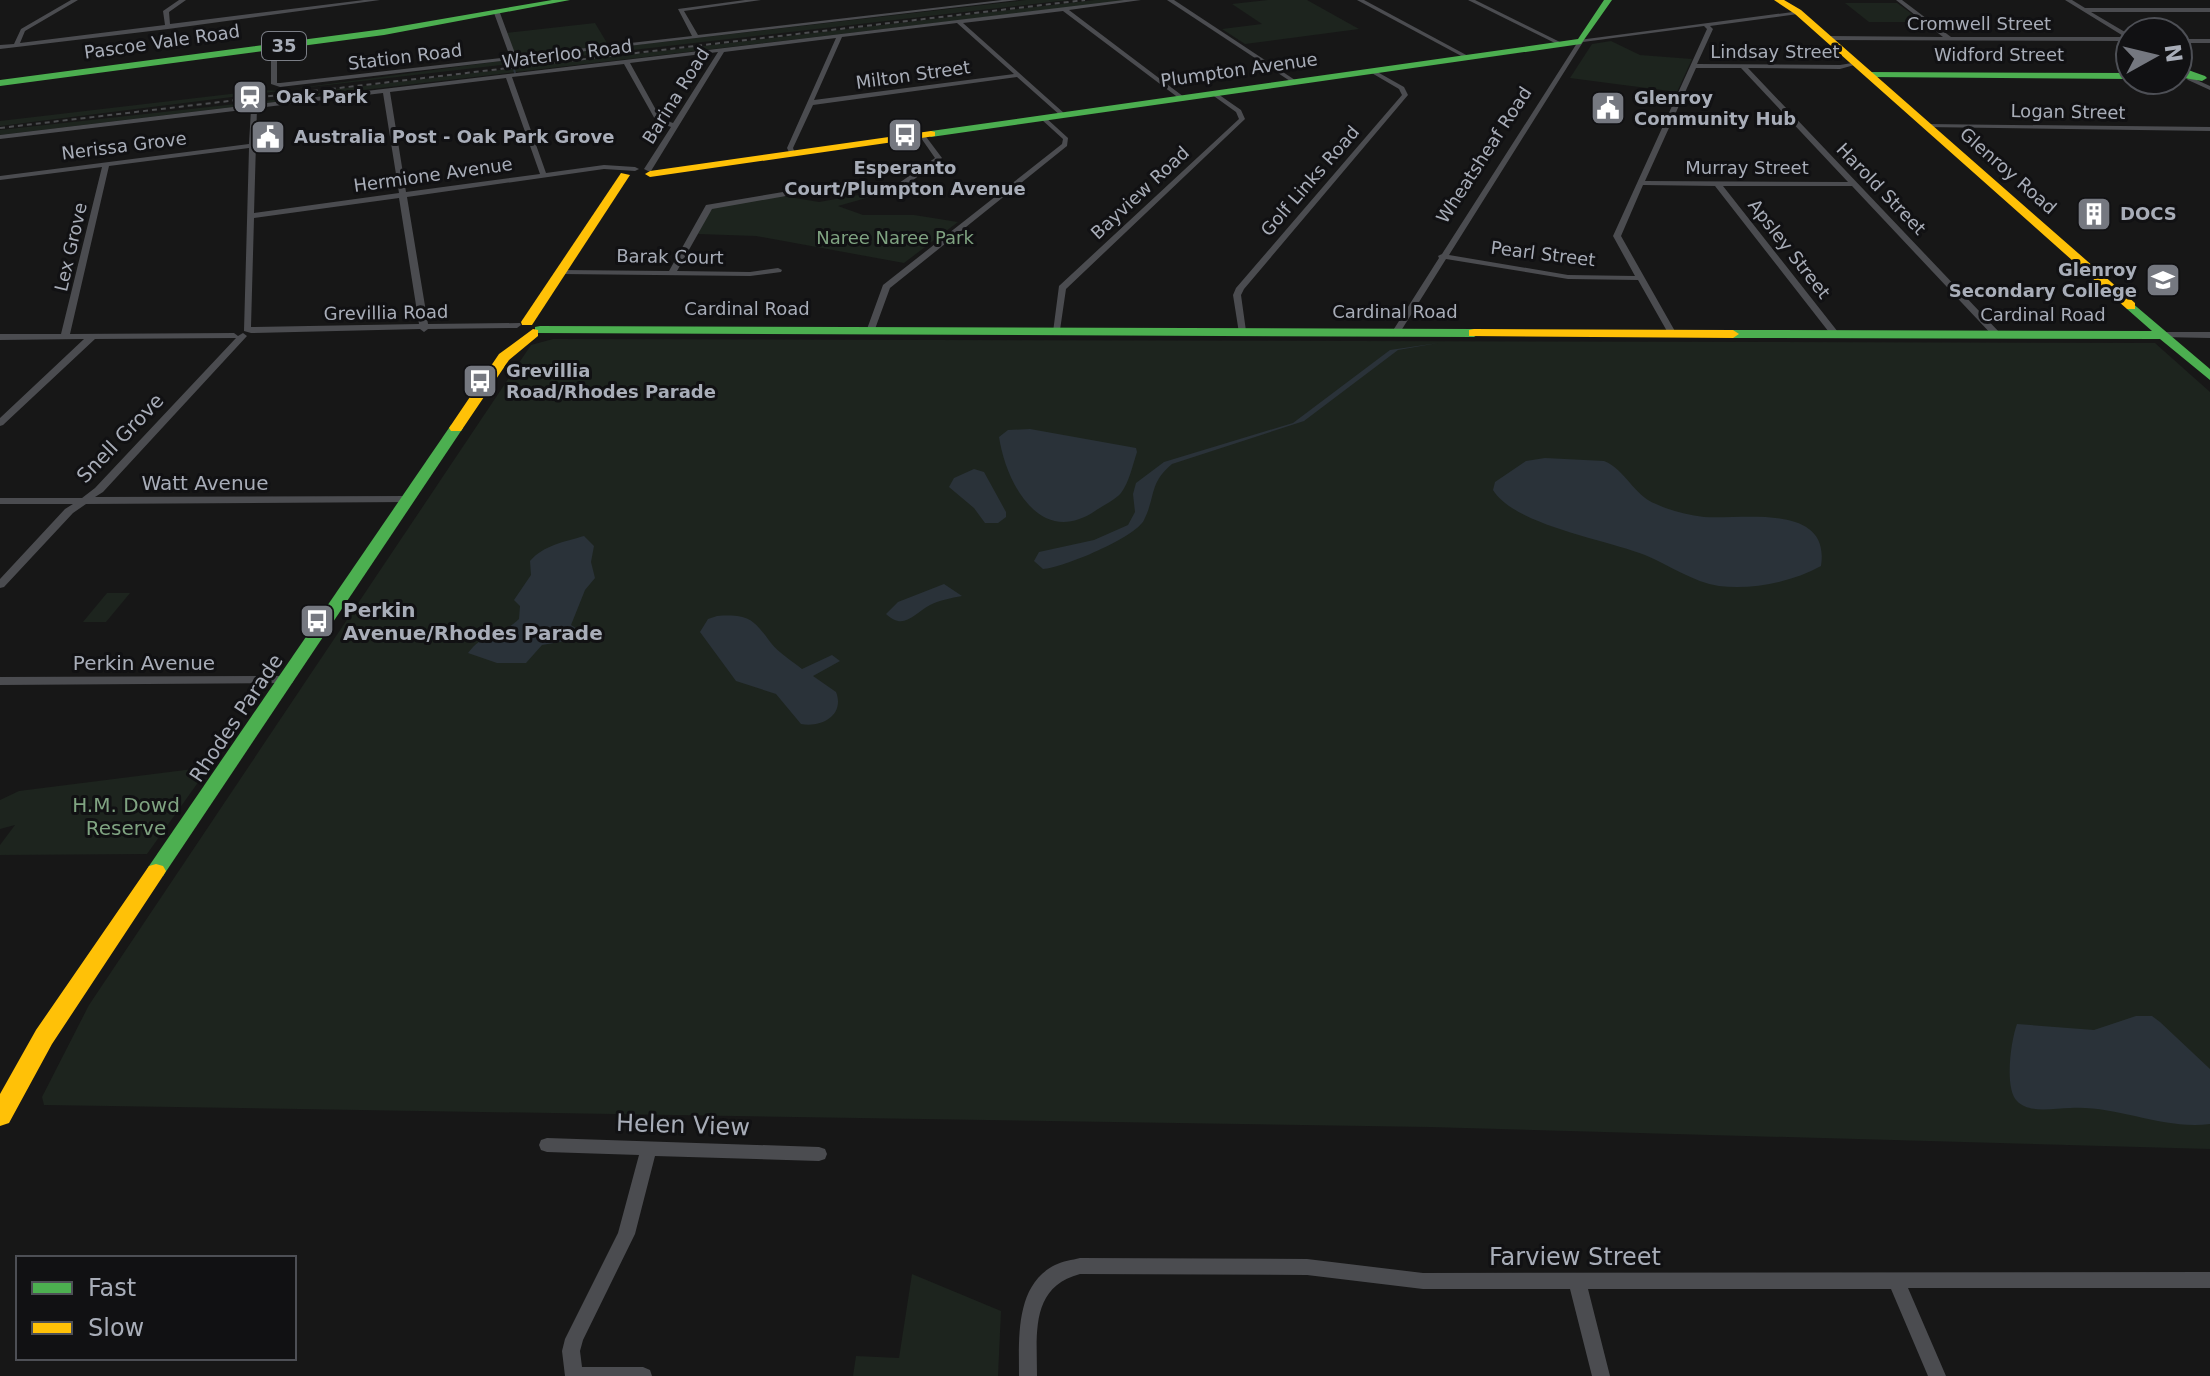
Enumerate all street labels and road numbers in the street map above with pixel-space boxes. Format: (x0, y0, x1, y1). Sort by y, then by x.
street label: Cromwell Street (1907, 13, 2051, 34)
street label: Pascoe Vale Road (83, 20, 241, 63)
road number: 35 (262, 32, 306, 60)
street label: Waterloo Road (501, 35, 633, 72)
street label: Station Road (347, 39, 463, 74)
street label: Lindsay Street (1710, 41, 1840, 62)
street label: Barina Road (638, 44, 713, 148)
street label: Widford Street (1934, 44, 2064, 65)
street label: Plumpton Avenue (1159, 48, 1319, 91)
street label: Milton Street (854, 56, 972, 93)
street label: Wheatsheaf Road (1432, 83, 1536, 227)
street label: Logan Street (2010, 100, 2126, 123)
street label: Golf Links Road (1256, 121, 1363, 240)
street label: Glenroy Road (1956, 123, 2061, 218)
street label: Nerissa Grove (60, 127, 188, 164)
street label: Harold Street (1832, 138, 1930, 239)
street label: Bayview Road (1086, 142, 1193, 243)
street label: Hermione Avenue (352, 153, 514, 196)
street label: Murray Street (1685, 157, 1809, 178)
street label: Apsley Street (1744, 195, 1835, 303)
street label: Lex Grove (50, 200, 91, 293)
street label: Pearl Street (1490, 237, 1597, 270)
street label: Barak Court (616, 245, 724, 268)
street label: Cardinal Road (684, 298, 810, 319)
street label: Grevillia Road (324, 301, 448, 324)
street label: Cardinal Road (1332, 301, 1458, 322)
street label: Cardinal Road (1980, 304, 2106, 325)
street label: Snell Grove (71, 388, 169, 488)
street label: Watt Avenue (141, 471, 269, 495)
street label: Rhodes Parade (184, 649, 288, 787)
street label: Perkin Avenue (73, 651, 215, 675)
street label: Helen View (616, 1109, 750, 1141)
street label: Farview Street (1489, 1243, 1661, 1271)

